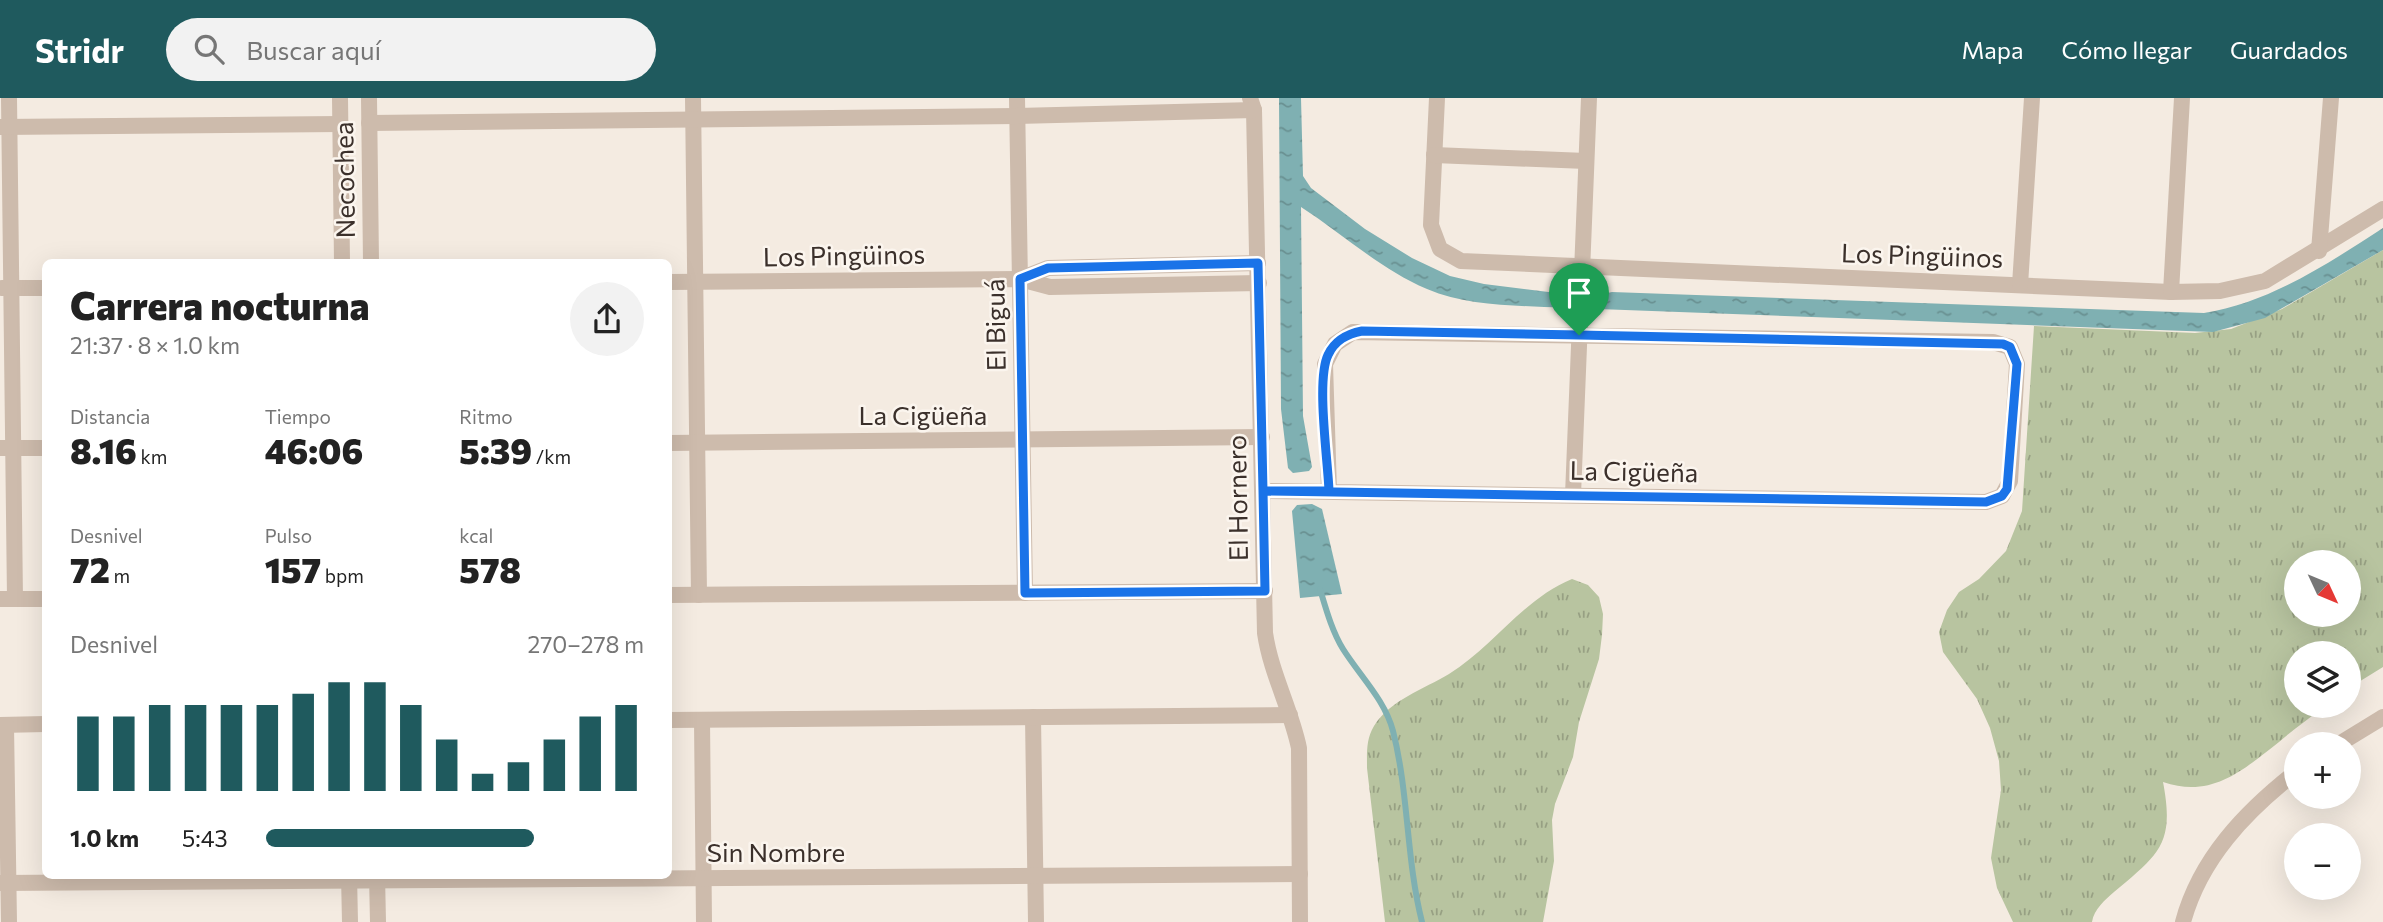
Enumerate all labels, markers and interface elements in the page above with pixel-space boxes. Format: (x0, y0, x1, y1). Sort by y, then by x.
search box (166, 18, 656, 81)
text: Stridr (35, 29, 124, 70)
icon: search (190, 30, 228, 68)
text: Buscar aquí (246, 34, 381, 65)
text: Mapa (1961, 35, 2024, 64)
text: Cómo llegar (2062, 35, 2192, 64)
text: Guardados (2230, 35, 2348, 64)
street label: Necochea (327, 121, 360, 239)
street label: Los Pingüinos (1840, 236, 2004, 273)
street label: Los Pingüinos (763, 238, 925, 271)
pin (1549, 263, 1609, 335)
icon: arrive (1560, 274, 1598, 312)
street label: El Biguá (978, 278, 1011, 372)
text: Carrera nocturna (70, 281, 370, 328)
button: share (570, 282, 644, 356)
text: 21:37 · 8 × 1.0 km (70, 331, 240, 359)
street label: La Cigüeña (859, 399, 987, 430)
text: Distancia (70, 405, 150, 428)
text: Tiempo (265, 405, 331, 428)
text: Ritmo (459, 405, 513, 428)
text: 8.16 (70, 428, 137, 471)
text: 46:06 (265, 428, 363, 471)
text: 5:39 (459, 428, 532, 471)
street label: El Hornero (1220, 435, 1253, 562)
text: km (137, 445, 167, 468)
text: /km (532, 445, 571, 468)
street label: La Cigüeña (1569, 454, 1699, 487)
text: Desnivel (70, 524, 143, 547)
text: Pulso (265, 524, 312, 547)
text: kcal (459, 524, 493, 547)
text: 72 (70, 547, 110, 590)
text: 157 (265, 547, 321, 590)
text: 578 (459, 547, 521, 590)
north arrow (2284, 550, 2361, 626)
map controls (2284, 550, 2361, 900)
text: m (110, 564, 130, 587)
text: bpm (321, 564, 364, 587)
text: Desnivel (70, 630, 158, 658)
text: 270–278 m (527, 630, 644, 658)
button: layers (2284, 641, 2361, 718)
button: + (2284, 732, 2361, 809)
button: − (2284, 823, 2361, 900)
text: 1.0 km (70, 824, 139, 852)
text: 5:43 (182, 824, 228, 852)
street label: Sin Nombre (707, 836, 845, 867)

